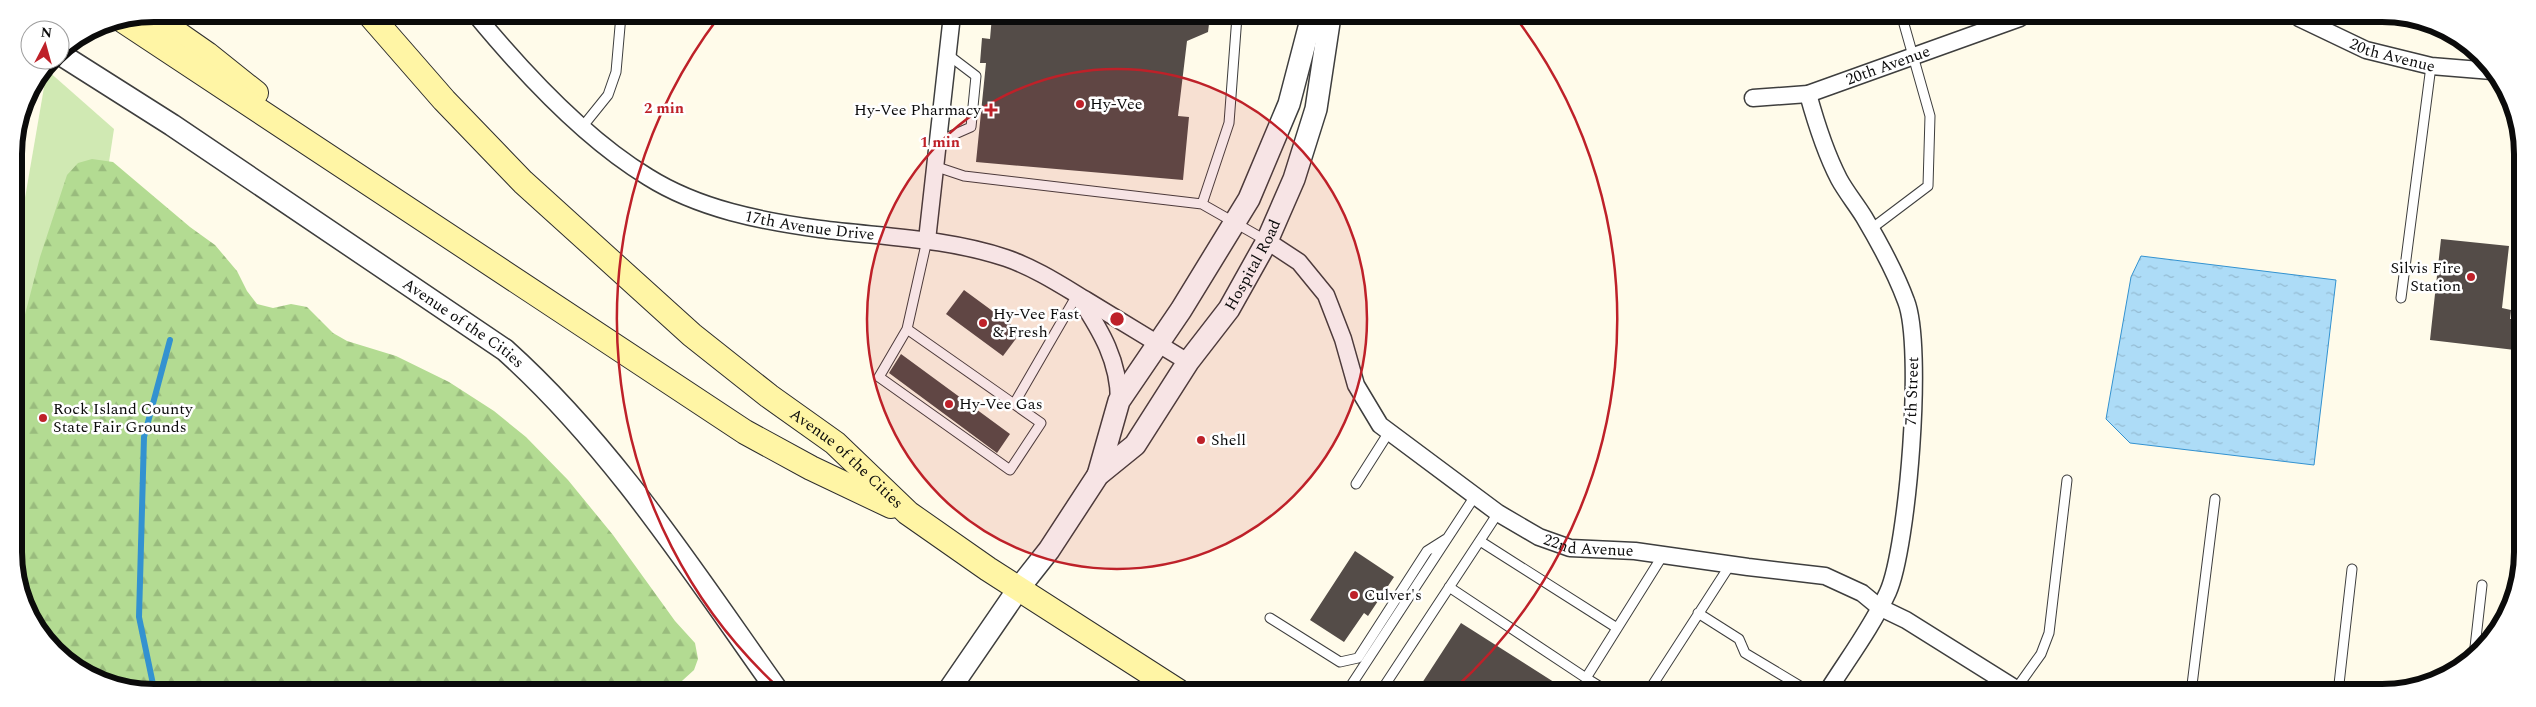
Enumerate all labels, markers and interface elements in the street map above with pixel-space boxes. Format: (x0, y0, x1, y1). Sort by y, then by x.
north arrow (20, 20, 70, 70)
text: N (40, 22, 53, 44)
street label: 20th Avenue (2345, 32, 2438, 79)
street label: 20th Avenue (1842, 39, 1933, 91)
place label: Hy-Vee (1090, 92, 1143, 116)
text: 2 min (644, 97, 684, 120)
place label: Hy-Vee Pharmacy (854, 98, 982, 122)
marker: Hy-Vee (1074, 98, 1086, 110)
marker: Hy-Vee Pharmacy (985, 104, 997, 116)
text: 1 min (920, 131, 960, 154)
street label: 17th Avenue Drive (742, 204, 876, 247)
street label: Hospital Road (1218, 215, 1287, 315)
place label: Silvis Fire Station (2390, 256, 2461, 298)
marker: Silvis Fire Station (2465, 271, 2477, 283)
street label: Avenue of the Cities (398, 272, 530, 374)
place label: Hy-Vee Fast & Fresh (993, 302, 1080, 344)
centre of rings (1108, 310, 1126, 328)
marker: Hy-Vee Fast & Fresh (977, 317, 989, 329)
street label: 7th Street (1899, 356, 1925, 426)
place label: Hy-Vee Gas (959, 392, 1043, 416)
place label: Rock Island County State Fair Grounds (53, 397, 194, 439)
marker: Hy-Vee Gas (943, 398, 955, 410)
street label: Avenue of the Cities (785, 402, 909, 514)
marker: Rock Island County State Fair Grounds (37, 412, 49, 424)
place label: Shell (1211, 428, 1246, 452)
marker: Shell (1195, 434, 1207, 446)
street label: 22nd Avenue (1540, 527, 1634, 563)
place label: Culver's (1364, 583, 1422, 607)
marker: Culver's (1348, 589, 1360, 601)

